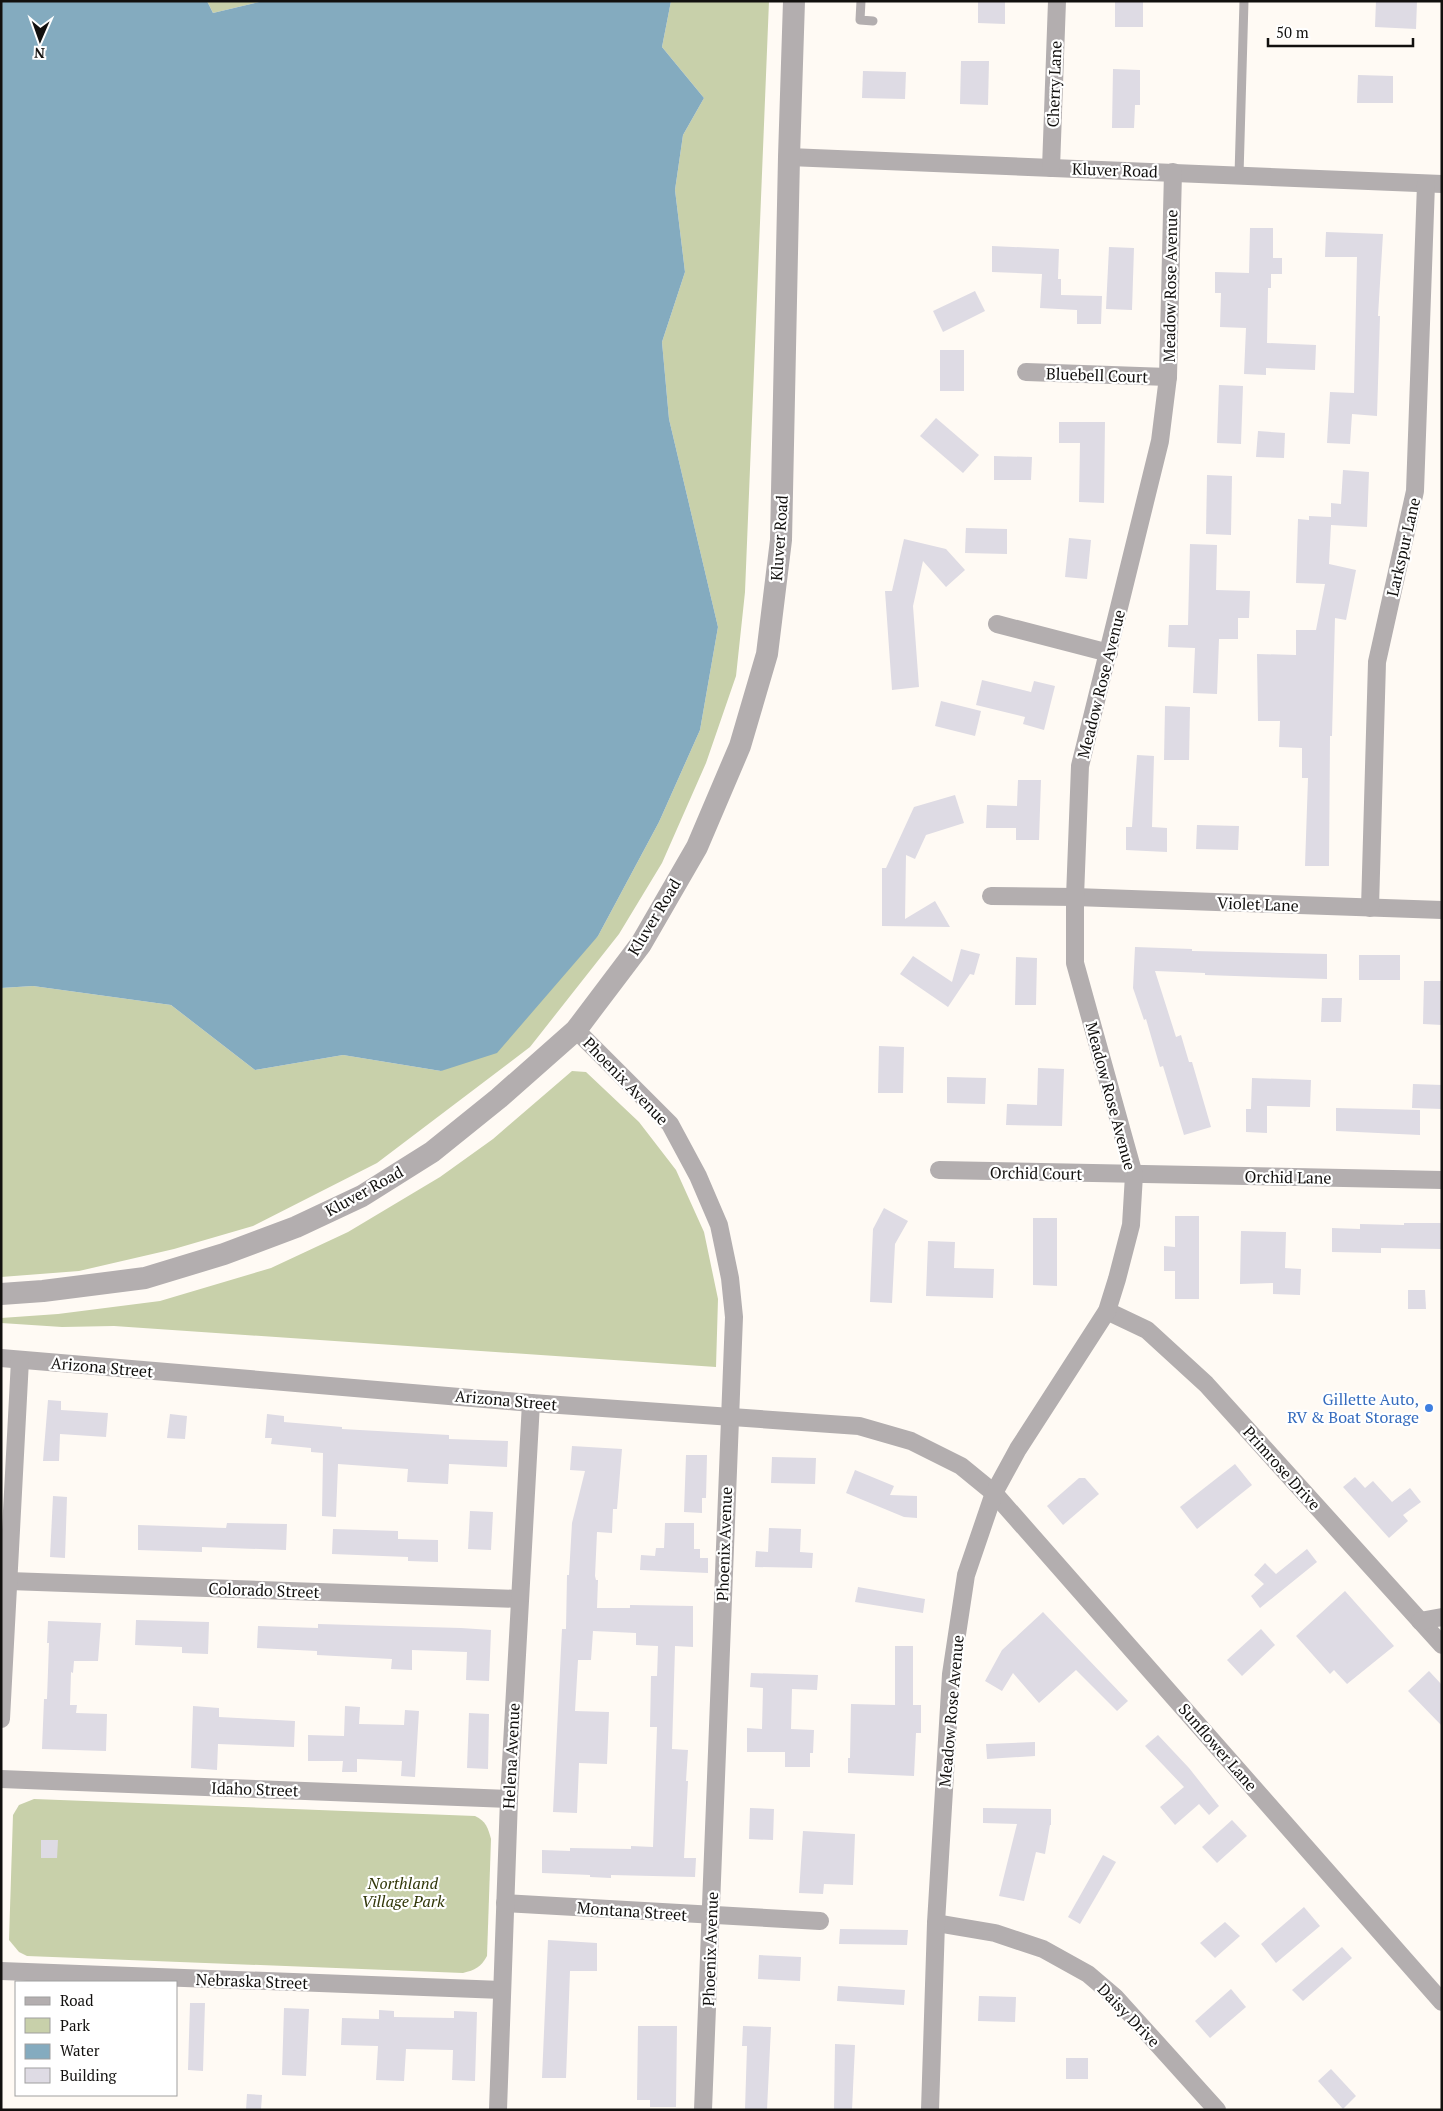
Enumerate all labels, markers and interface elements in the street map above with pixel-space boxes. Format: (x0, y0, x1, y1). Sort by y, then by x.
north arrow (15, 15, 65, 65)
scale bar (1268, 15, 1413, 47)
text: 50 m (1276, 22, 1309, 42)
street label: Cherry Lane (1041, 40, 1067, 128)
text: N (34, 44, 45, 63)
street label: Kluver Road (1072, 158, 1158, 182)
street label: Meadow Rose Avenue (1158, 209, 1182, 363)
street label: Bluebell Court (1046, 362, 1149, 388)
street label: Kluver Road (765, 494, 793, 582)
street label: Larkspur Lane (1381, 495, 1425, 599)
street label: Meadow Rose Avenue (1072, 607, 1130, 761)
street label: Kluver Road (622, 874, 686, 959)
street label: Violet Lane (1217, 892, 1299, 916)
street label: Meadow Rose Avenue (1081, 1019, 1141, 1173)
street label: Phoenix Avenue (578, 1032, 674, 1130)
street label: Kluver Road (321, 1160, 407, 1221)
street label: Orchid Court (990, 1161, 1082, 1185)
street label: Orchid Lane (1244, 1165, 1332, 1189)
street label: Arizona Street (50, 1352, 154, 1382)
street label: Arizona Street (454, 1385, 558, 1415)
place label: Gillette Auto, RV & Boat Storage (1287, 1388, 1419, 1428)
marker: Gillette Auto, RV & Boat Storage (1423, 1402, 1435, 1414)
street label: Primrose Drive (1238, 1421, 1326, 1515)
street label: Phoenix Avenue (711, 1486, 737, 1602)
street label: Colorado Street (208, 1577, 320, 1603)
street label: Meadow Rose Avenue (933, 1634, 969, 1788)
street label: Sunflower Lane (1174, 1698, 1262, 1796)
street label: Helena Avenue (497, 1702, 525, 1810)
street label: Idaho Street (211, 1776, 299, 1802)
park label: Northland Village Park (361, 1872, 445, 1912)
street label: Phoenix Avenue (697, 1891, 723, 2007)
street label: Montana Street (576, 1896, 688, 1926)
street label: Nebraska Street (195, 1968, 309, 1994)
street label: Daisy Drive (1093, 1978, 1165, 2052)
legend (15, 1981, 178, 2096)
text: Road (60, 1990, 93, 2010)
text: Park (60, 2015, 90, 2035)
text: Water (60, 2040, 100, 2060)
text: Building (60, 2065, 118, 2085)

